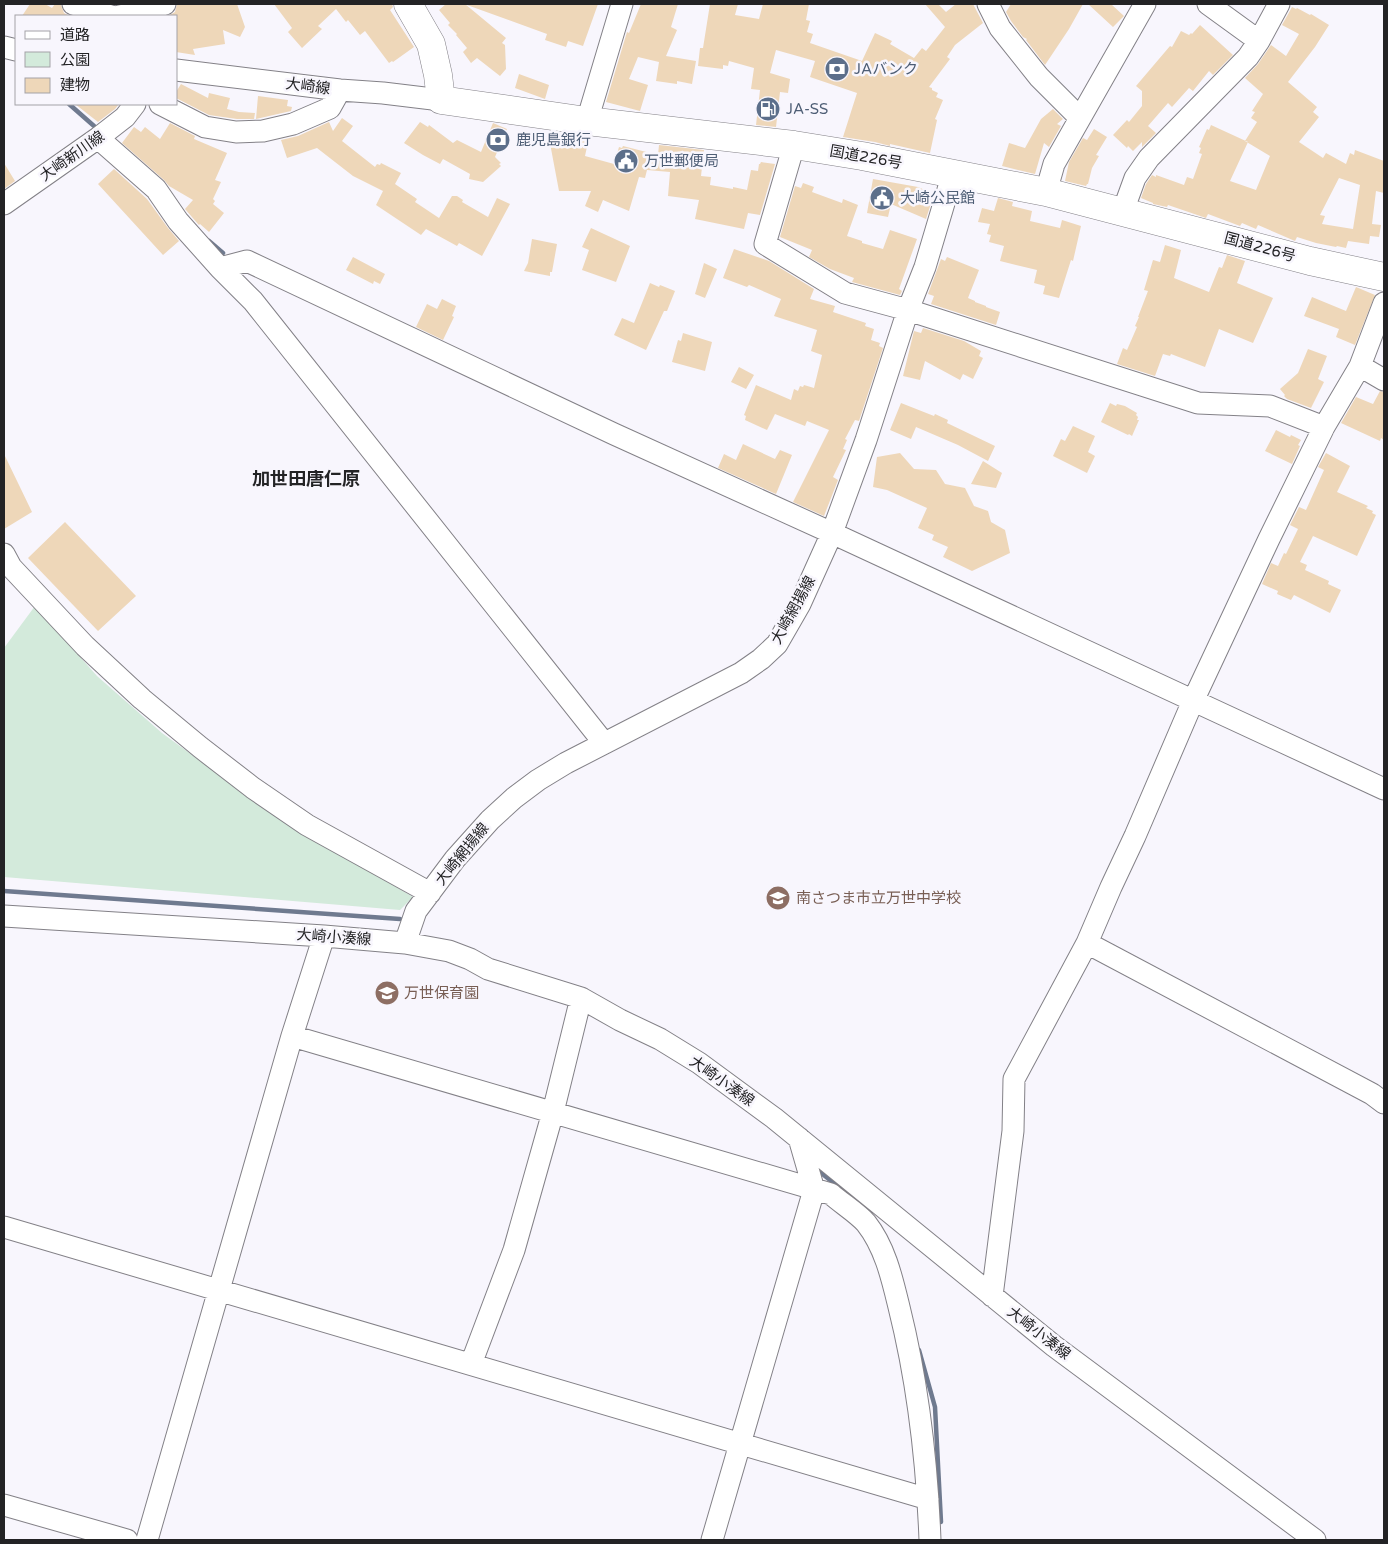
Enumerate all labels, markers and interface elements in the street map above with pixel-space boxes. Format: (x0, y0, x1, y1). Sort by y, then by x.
legend (15, 15, 178, 105)
text: 道路 (60, 26, 90, 44)
text: 公園 (60, 51, 90, 69)
bank icon: JAバンク (824, 56, 850, 82)
place label: JAバンク (854, 60, 918, 78)
street label: 大崎線 (285, 74, 331, 98)
text: 建物 (60, 76, 90, 94)
fuel station icon: JA-SS (755, 96, 781, 122)
place label: JA-SS (786, 100, 828, 118)
street label: 大崎新川線 (36, 127, 108, 185)
bank icon: 鹿児島銀行 (485, 127, 511, 153)
place label: 鹿児島銀行 (516, 131, 591, 149)
street label: 国道226号 (828, 142, 904, 172)
public building icon: 万世郵便局 (613, 148, 639, 174)
place label: 万世郵便局 (644, 152, 719, 170)
public building icon: 大崎公民館 (869, 185, 895, 211)
place label: 大崎公民館 (900, 189, 975, 207)
street label: 国道226号 (1222, 229, 1298, 265)
district label: 加世田唐仁原 (252, 468, 360, 490)
street label: 大崎網揚線 (767, 573, 819, 647)
street label: 大崎網揚線 (431, 819, 493, 889)
school or university icon: 南さつま市立万世中学校 (765, 885, 791, 911)
place label: 南さつま市立万世中学校 (796, 889, 961, 907)
street label: 大崎小湊線 (296, 925, 372, 949)
school or university icon: 万世保育園 (374, 980, 400, 1006)
place label: 万世保育園 (404, 984, 479, 1002)
street label: 大崎小湊線 (686, 1052, 758, 1110)
street label: 大崎小湊線 (1004, 1303, 1074, 1363)

